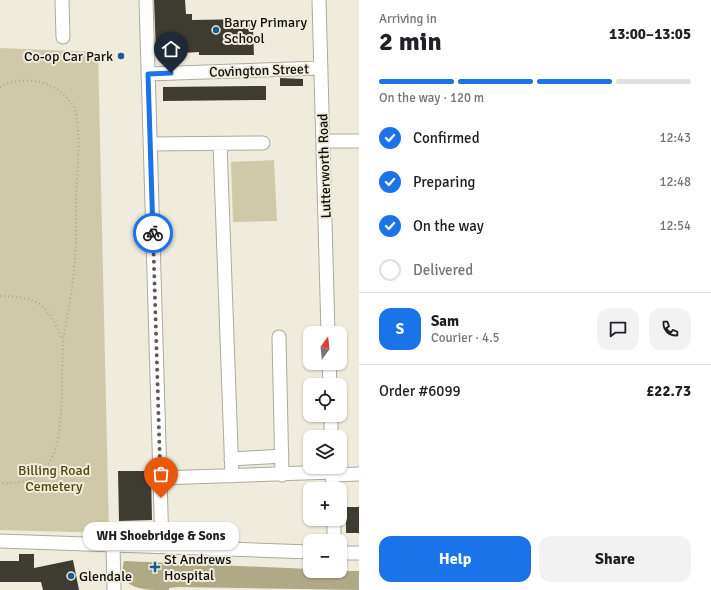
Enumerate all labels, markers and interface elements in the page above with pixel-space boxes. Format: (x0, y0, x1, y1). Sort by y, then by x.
text: Arriving in (379, 11, 437, 27)
place label: Barry Primary School (224, 14, 308, 47)
marker: Barry Primary School (211, 25, 221, 35)
text: 13:00–13:05 (609, 25, 691, 43)
text: 2 min (379, 26, 442, 58)
pin (154, 32, 188, 73)
icon: home (160, 38, 182, 60)
place label: Co-op Car Park (24, 48, 113, 65)
marker: Co-op Car Park (116, 51, 126, 61)
street label: Covington Street (209, 60, 309, 81)
text: On the way · 120 m (379, 90, 484, 106)
street label: Lutterworth Road (314, 113, 335, 219)
icon: check (379, 127, 401, 149)
text: Confirmed (413, 129, 480, 147)
text: 12:43 (659, 130, 691, 146)
icon: check (379, 171, 401, 193)
text: Preparing (413, 173, 476, 191)
text: 12:48 (659, 174, 691, 190)
courier (133, 213, 173, 253)
icon: check (379, 215, 401, 237)
text: On the way (413, 217, 484, 235)
text: 12:54 (659, 218, 691, 234)
icon: bike (142, 222, 164, 244)
text: Delivered (413, 261, 473, 279)
button: chat (597, 308, 639, 350)
button: phone (649, 308, 691, 350)
text: Sam (431, 312, 459, 330)
text: S (396, 320, 404, 338)
north arrow (303, 326, 347, 370)
map controls (303, 326, 347, 578)
text: Courier · 4.5 (431, 330, 500, 346)
button: locate (303, 378, 347, 422)
text: Order #6099 (379, 382, 461, 400)
text: £22.73 (646, 382, 691, 400)
button: layers (303, 430, 347, 474)
pin (144, 457, 178, 498)
park label: Billing Road Cemetery (18, 462, 90, 495)
icon: bag (150, 463, 172, 485)
button: + (303, 482, 347, 526)
callout: WH Shoebridge & Sons (83, 522, 239, 550)
text: WH Shoebridge & Sons (97, 528, 225, 544)
button: − (303, 534, 347, 578)
button: Help (379, 536, 531, 582)
button: Share (539, 536, 691, 582)
place label: St Andrews Hospital (164, 551, 231, 584)
marker: St Andrews Hospital (149, 561, 161, 573)
place label: Glendale (79, 568, 132, 585)
marker: Glendale (66, 571, 76, 581)

